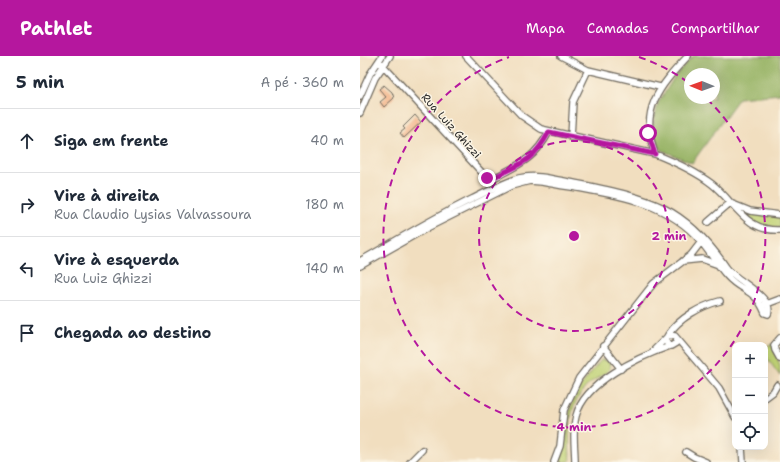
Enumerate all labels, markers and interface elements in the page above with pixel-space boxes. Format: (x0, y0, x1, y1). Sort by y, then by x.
text: Pathlet (20, 16, 92, 41)
text: Mapa (526, 19, 565, 37)
text: Camadas (587, 19, 649, 37)
text: Compartilhar (671, 19, 760, 37)
north arrow (684, 68, 720, 104)
text: 5 min (16, 71, 64, 93)
text: A pé · 360 m (261, 74, 344, 91)
street label: Rua Luiz Ghizzi (418, 90, 484, 162)
route start (639, 124, 657, 142)
icon: ahead (16, 130, 38, 152)
text: Siga em frente (54, 131, 169, 151)
text: 40 m (310, 132, 344, 149)
route end (478, 169, 496, 187)
text: Vire à direita (54, 186, 159, 206)
icon: right (16, 194, 38, 216)
text: 180 m (305, 196, 344, 213)
text: Rua Claudio Lysias Valvassoura (54, 206, 251, 223)
text: 2 min (652, 228, 687, 244)
centre of rings (567, 229, 581, 243)
text: Vire à esquerda (54, 250, 179, 270)
icon: left (16, 258, 38, 280)
text: 140 m (305, 260, 344, 277)
text: Rua Luiz Ghizzi (54, 270, 152, 287)
icon: arrive (16, 322, 38, 344)
text: Chegada ao destino (54, 323, 211, 343)
map controls (732, 342, 768, 450)
button: + (732, 342, 768, 378)
button: − (732, 378, 768, 414)
button: locate (732, 414, 768, 450)
text: 4 min (557, 419, 592, 435)

